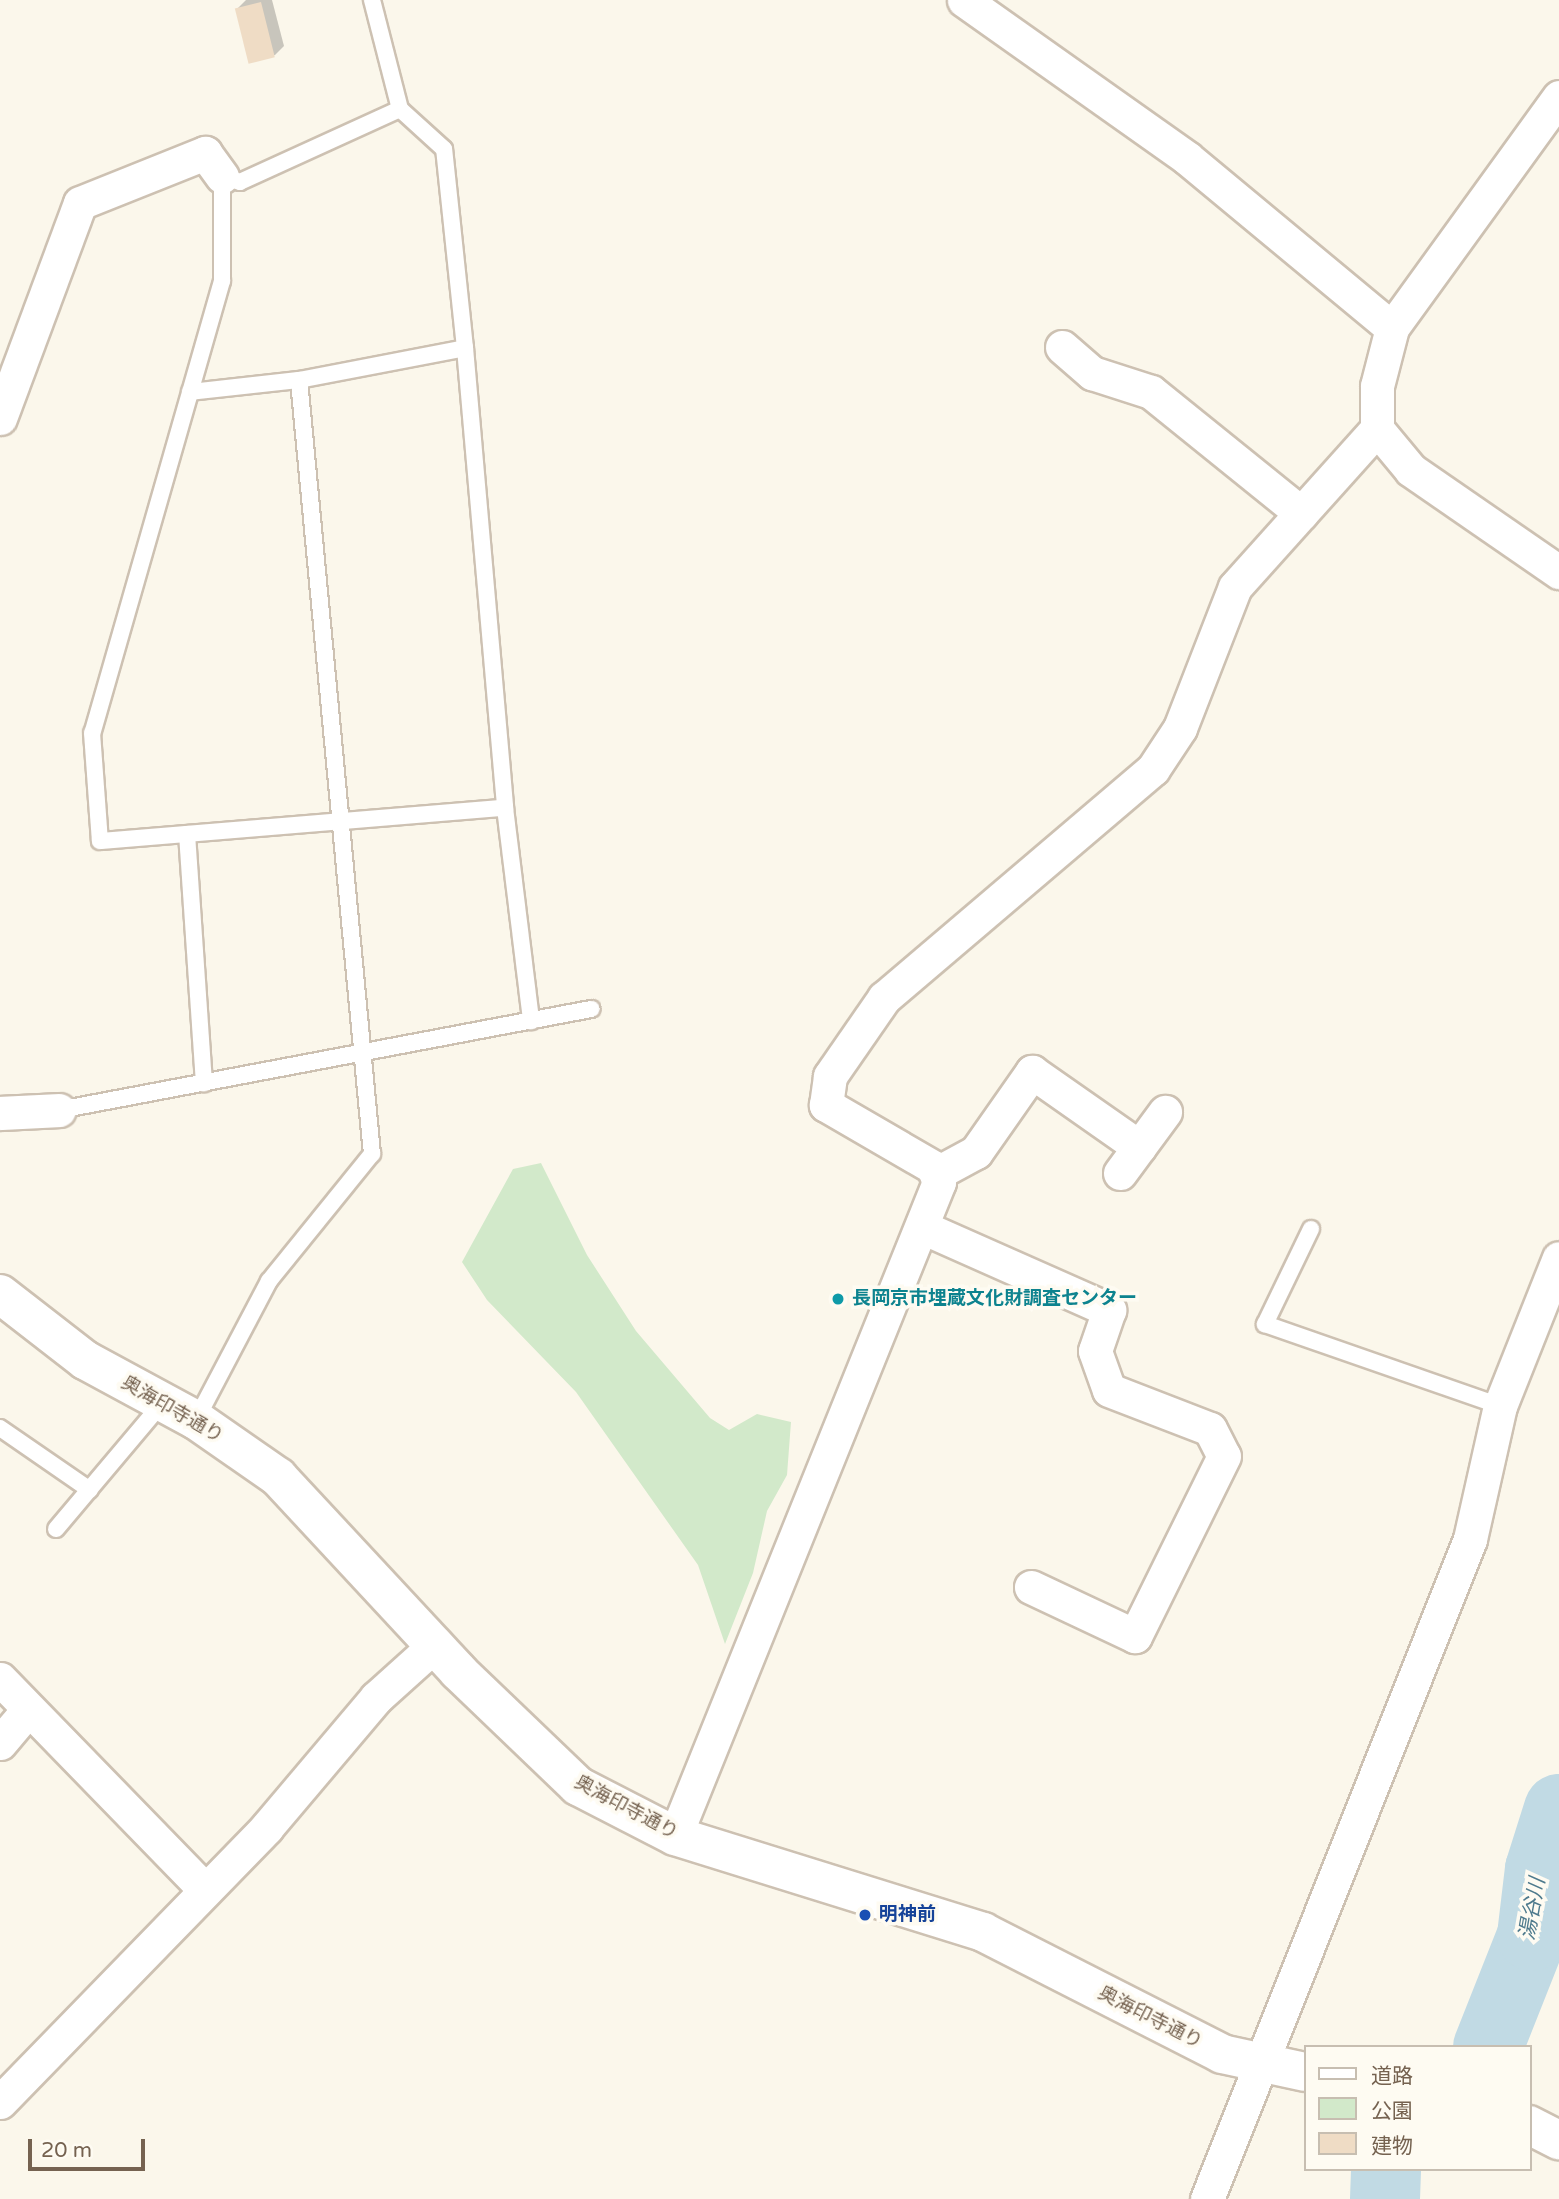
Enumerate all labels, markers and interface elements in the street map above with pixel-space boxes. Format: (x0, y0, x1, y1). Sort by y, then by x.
place label: 長岡京市埋蔵文化財調査センター (852, 1288, 1137, 1310)
marker: 長岡京市埋蔵文化財調査センター (830, 1291, 846, 1307)
street label: 奥海印寺通り (117, 1372, 227, 1448)
street label: 奥海印寺通り (570, 1771, 682, 1845)
water label: 湯谷川 (1515, 1876, 1551, 1942)
place label: 明神前 (879, 1904, 936, 1926)
marker: 明神前 (857, 1907, 873, 1923)
street label: 奥海印寺通り (1094, 1982, 1206, 2054)
legend (1304, 2045, 1531, 2171)
text: 道路 (1371, 2064, 1413, 2089)
text: 公園 (1371, 2099, 1413, 2124)
scale bar (32, 2126, 149, 2170)
text: 建物 (1371, 2134, 1413, 2159)
text: 20 m (41, 2138, 92, 2163)

